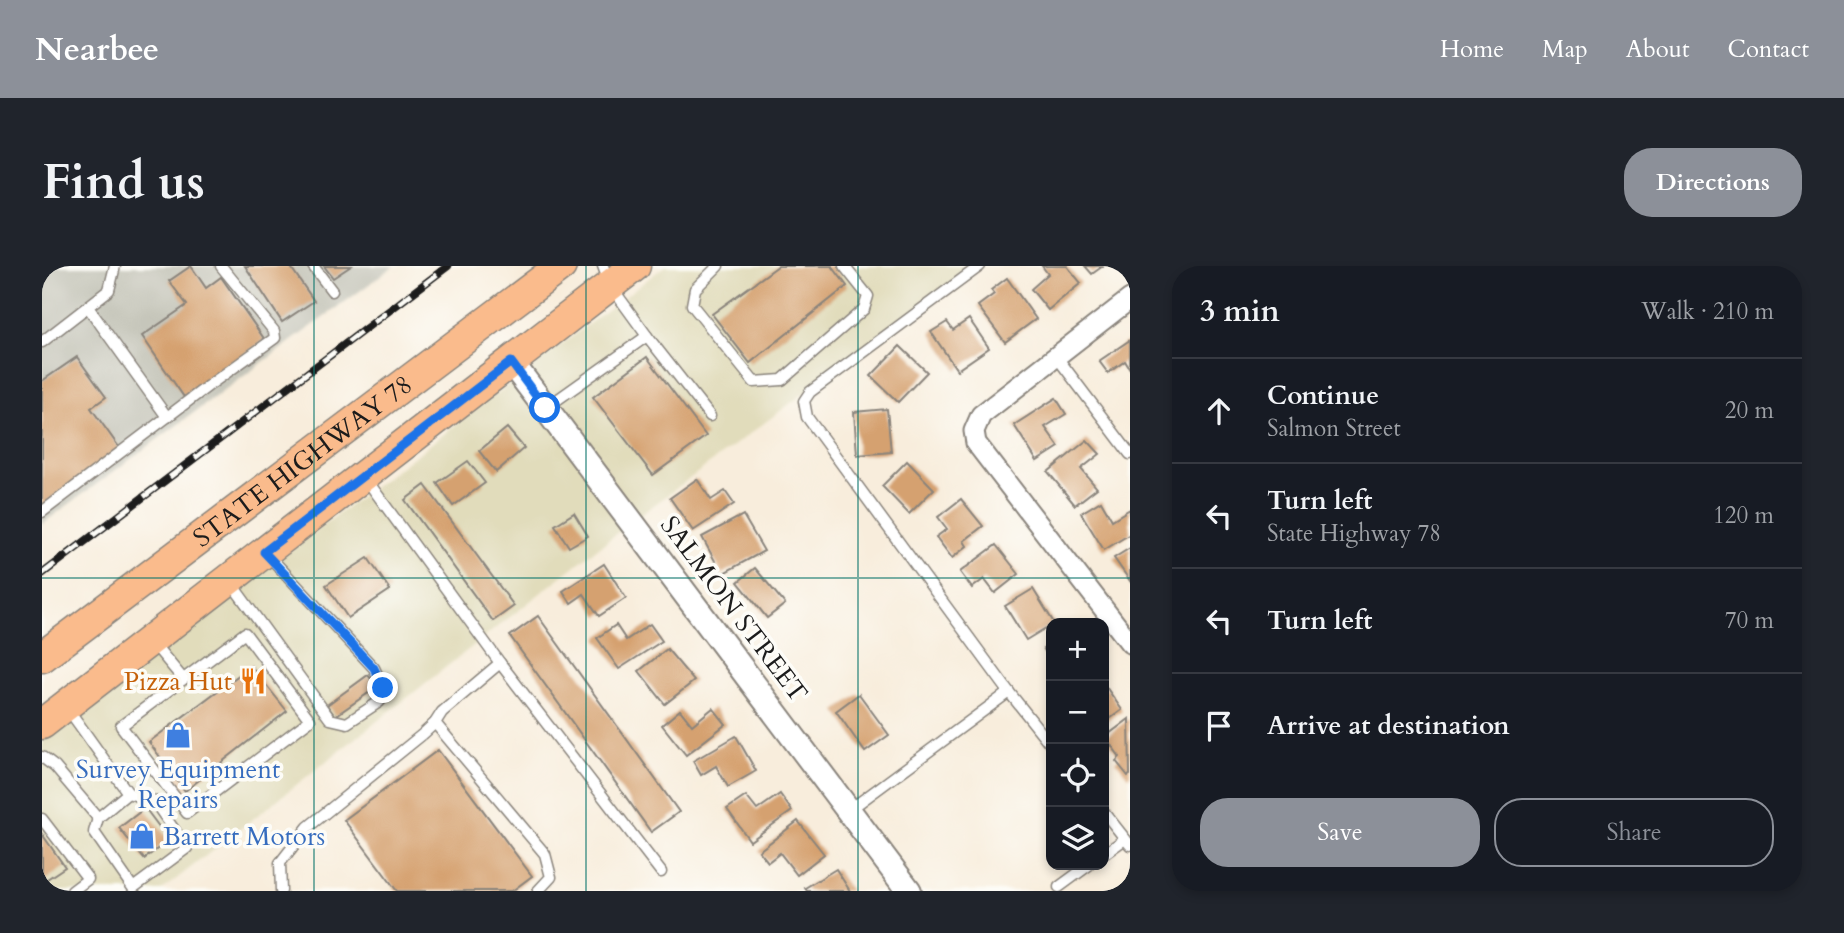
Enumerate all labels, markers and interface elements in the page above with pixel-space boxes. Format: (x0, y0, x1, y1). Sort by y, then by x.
text: Nearbee (35, 27, 159, 72)
text: Home (1440, 33, 1504, 66)
text: Map (1542, 33, 1588, 66)
text: About (1626, 33, 1690, 66)
text: Contact (1728, 33, 1809, 66)
button: Directions (1624, 148, 1802, 217)
text: Find us (42, 149, 205, 216)
text: 3 min (1200, 291, 1280, 332)
text: Walk · 210 m (1641, 296, 1774, 327)
street label: STATE HIGHWAY 78 (186, 367, 419, 555)
text: Continue (1267, 378, 1379, 413)
route start (529, 392, 560, 423)
icon: ahead (1200, 392, 1238, 430)
text: 20 m (1725, 395, 1774, 426)
text: Salmon Street (1267, 413, 1401, 444)
text: Turn left (1267, 483, 1372, 518)
icon: left (1200, 497, 1238, 535)
text: 120 m (1713, 500, 1774, 531)
street label: SALMON STREET (652, 509, 816, 709)
text: State Highway 78 (1267, 518, 1441, 549)
icon: left (1200, 602, 1238, 640)
text: Turn left (1267, 603, 1372, 638)
text: 70 m (1725, 605, 1774, 636)
map controls (1046, 618, 1109, 870)
button: + (1046, 618, 1109, 681)
place label: Pizza Hut (124, 664, 232, 699)
restaurant icon: Pizza Hut (238, 666, 268, 696)
route end (367, 672, 398, 703)
button: − (1046, 681, 1109, 744)
icon: arrive (1200, 707, 1238, 745)
text: Arrive at destination (1267, 708, 1510, 743)
shop icon: Survey Equipment Repairs (163, 720, 193, 750)
button: locate (1046, 744, 1109, 807)
place label: Survey Equipment Repairs (76, 752, 280, 817)
button: Save (1200, 798, 1480, 867)
button: Share (1494, 798, 1774, 867)
button: layers (1046, 807, 1109, 870)
place label: Barrett Motors (163, 819, 325, 854)
shop icon: Barrett Motors (127, 821, 157, 851)

